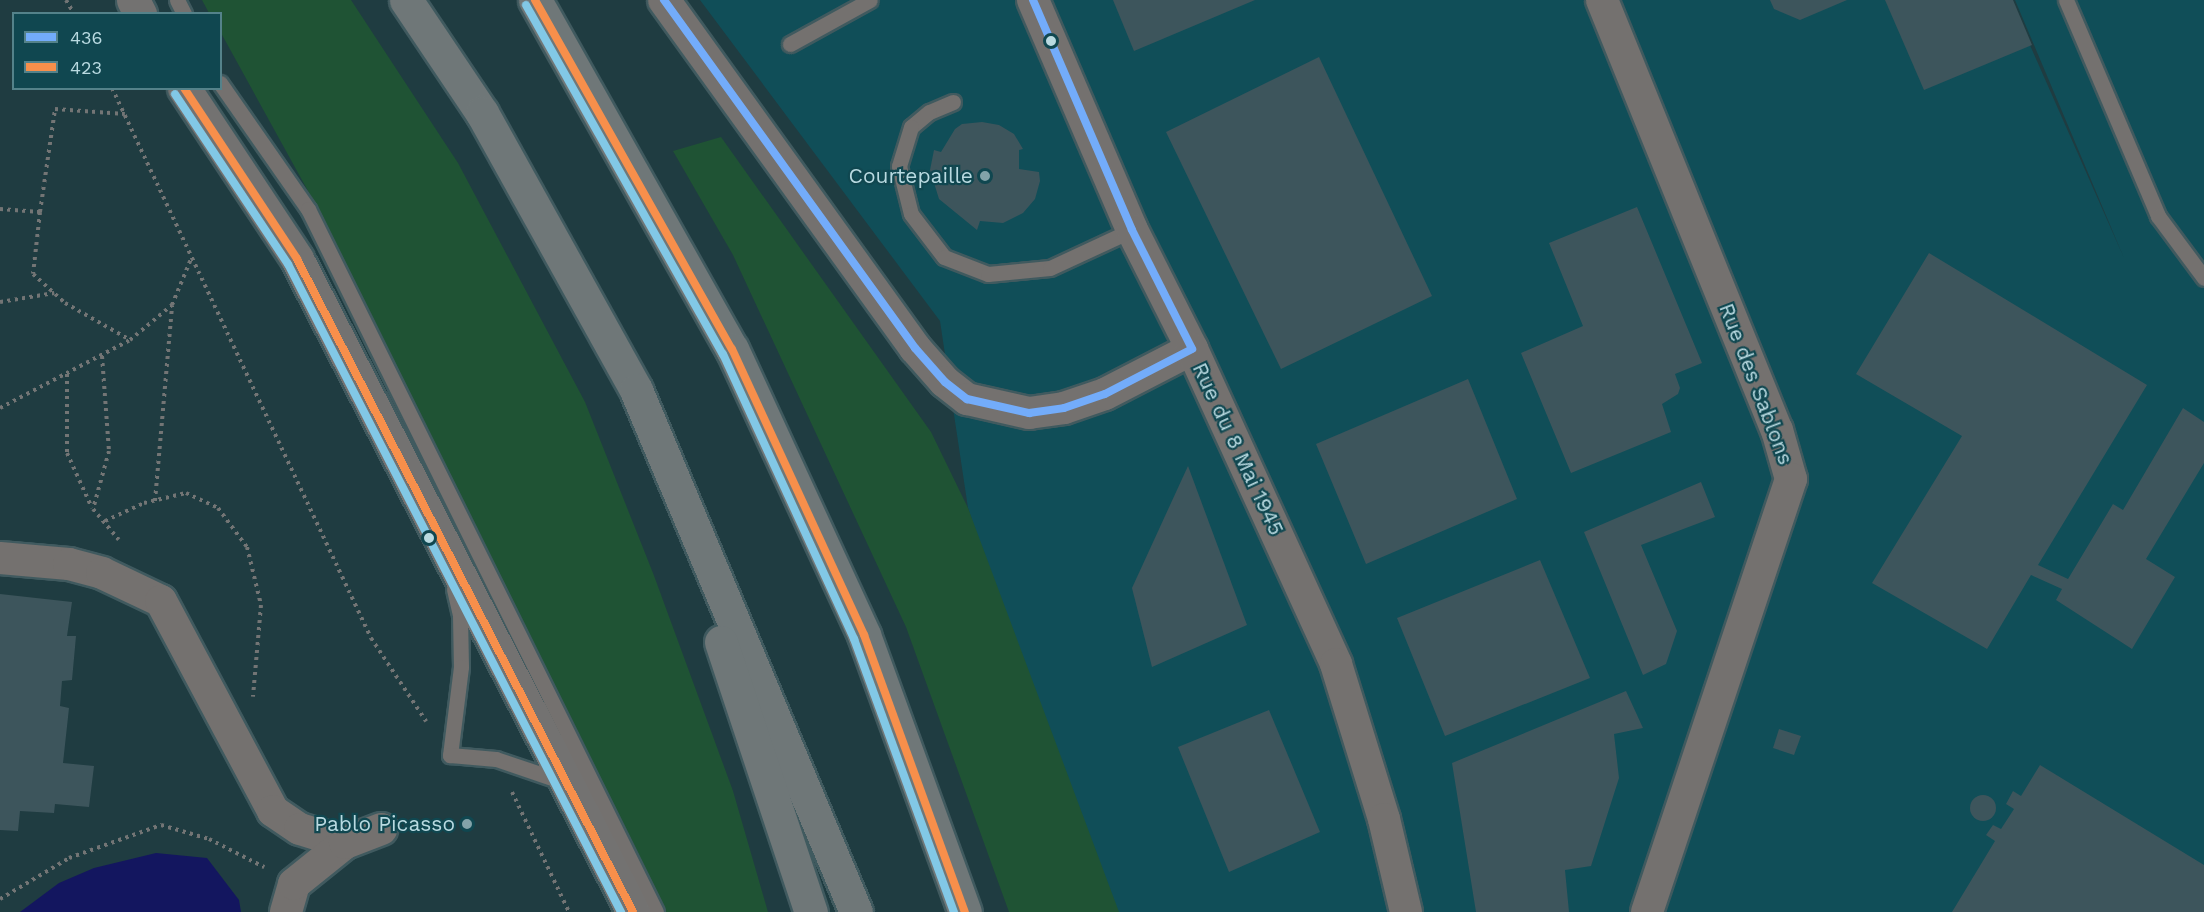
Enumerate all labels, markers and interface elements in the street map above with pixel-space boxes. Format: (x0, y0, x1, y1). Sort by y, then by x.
legend (12, 12, 222, 90)
text: 436 (70, 27, 102, 48)
unlabelled marker (1045, 35, 1057, 47)
text: 423 (70, 57, 102, 78)
place label: Courtepaille (849, 163, 973, 189)
marker: Courtepaille (978, 169, 992, 183)
street label: Rue des Sablons (1714, 300, 1798, 468)
street label: Rue du 8 Mai 1945 (1187, 358, 1289, 540)
unlabelled marker (423, 532, 435, 544)
place label: Pablo Picasso (314, 811, 455, 837)
marker: Pablo Picasso (460, 817, 474, 831)

